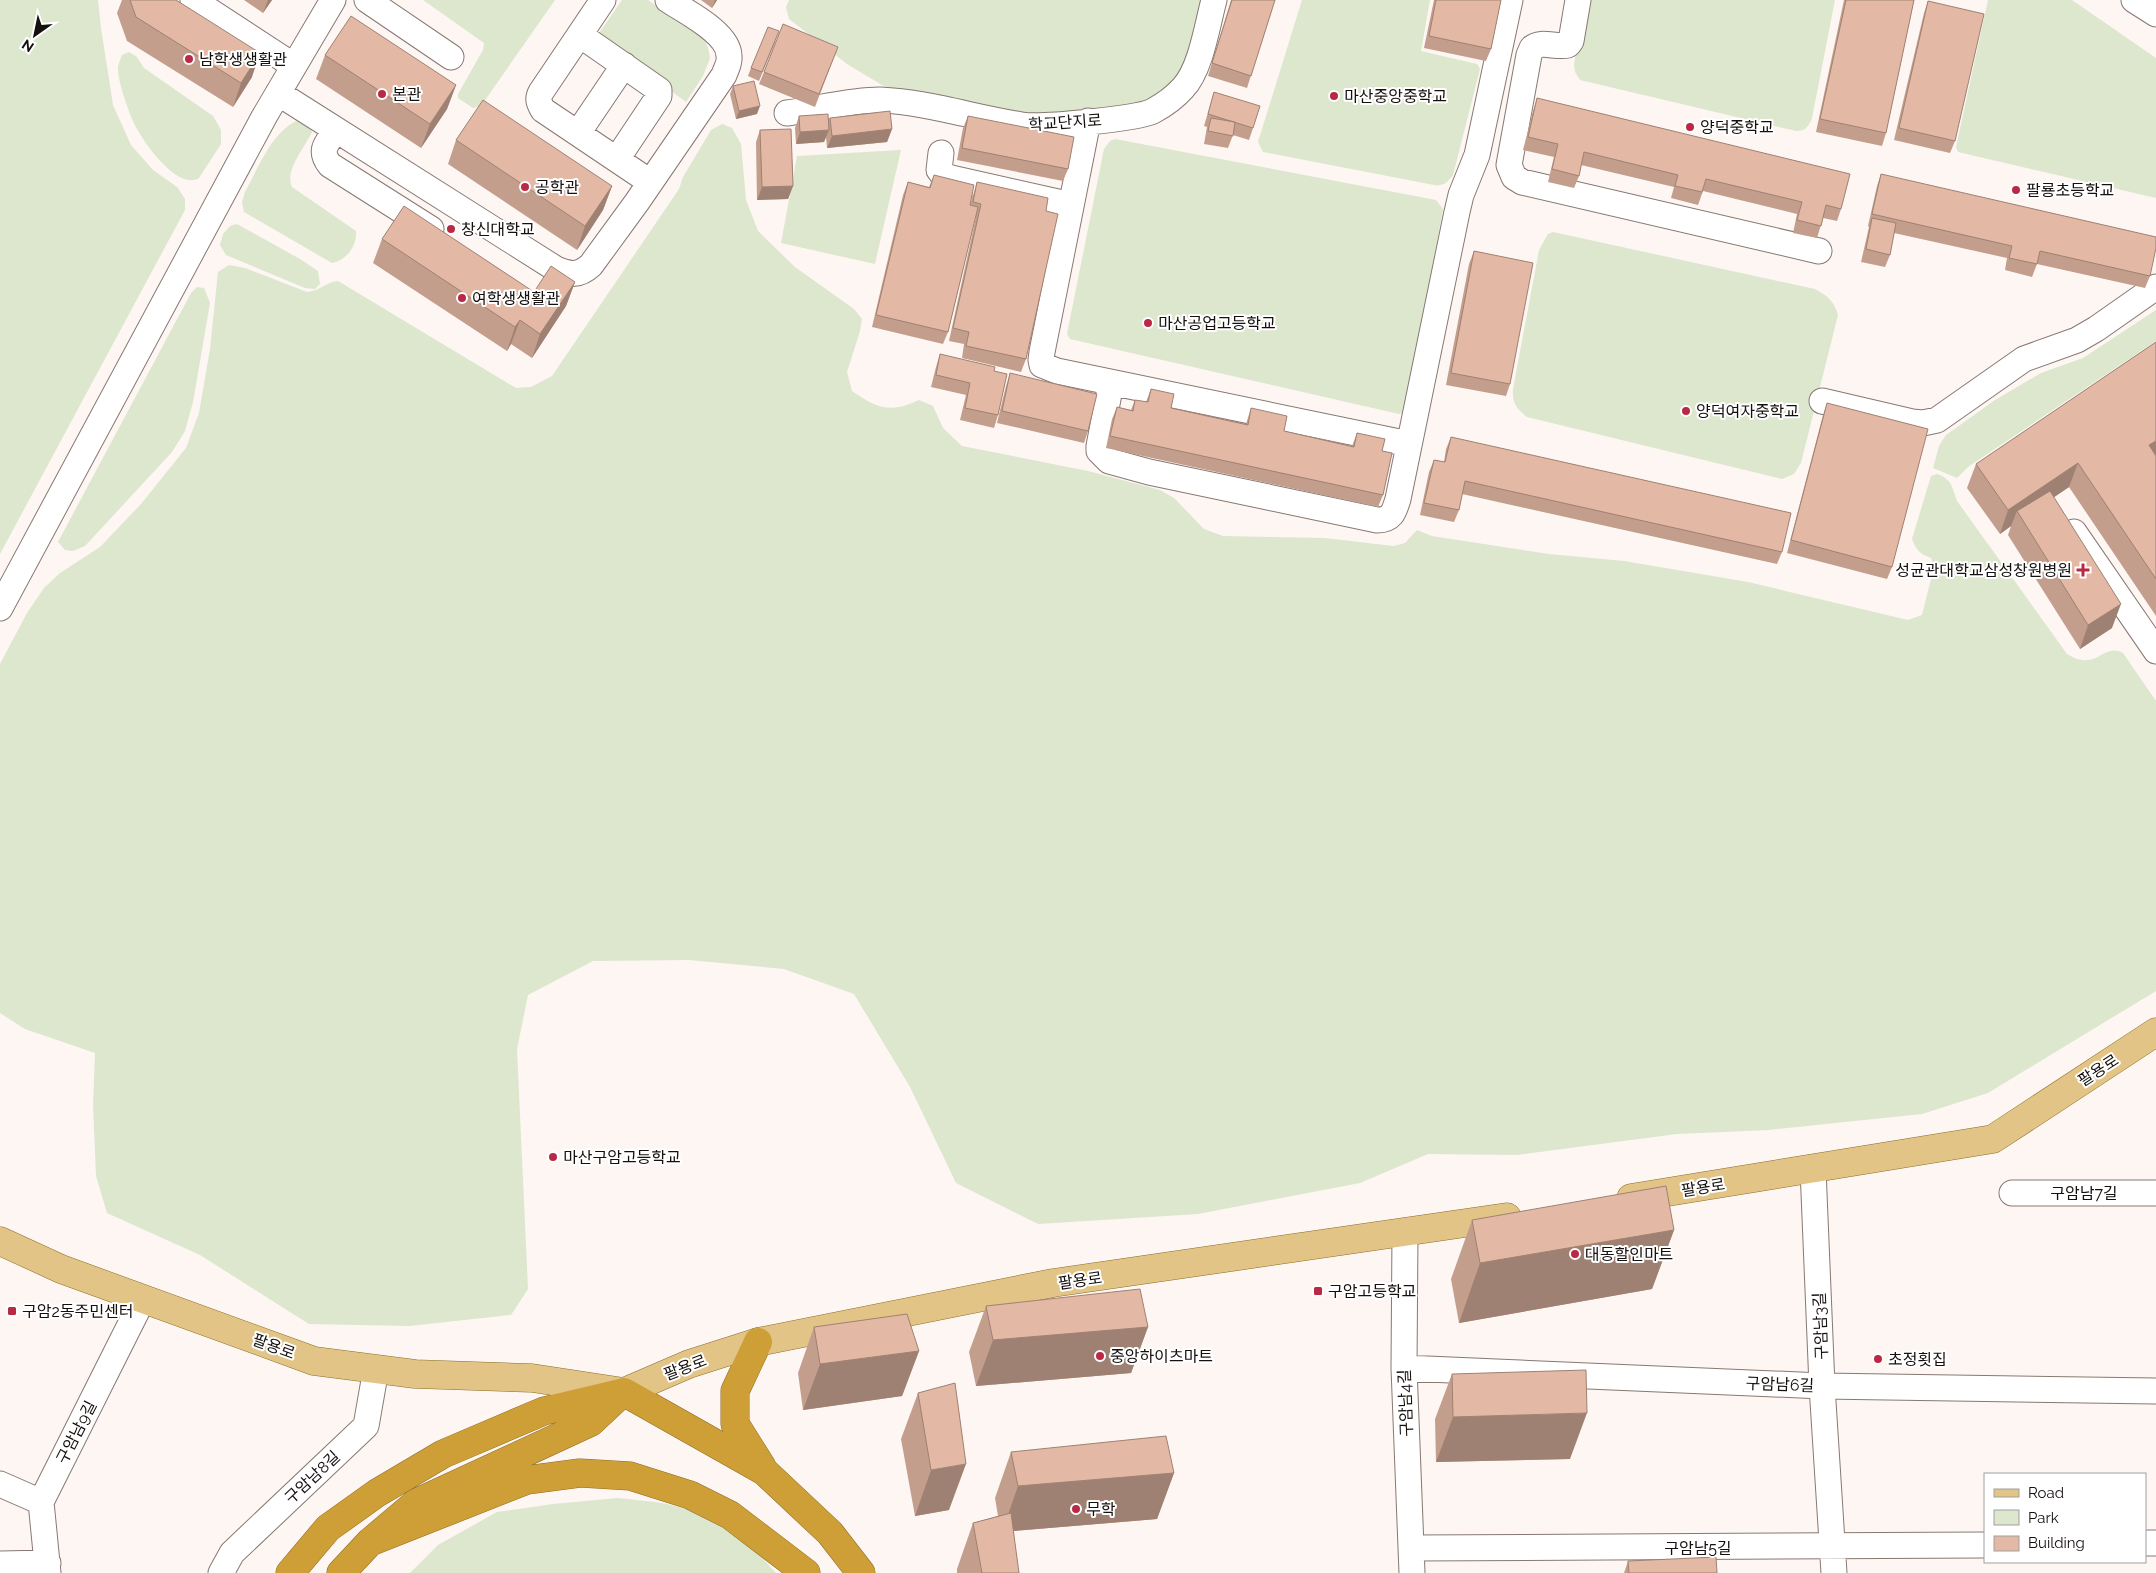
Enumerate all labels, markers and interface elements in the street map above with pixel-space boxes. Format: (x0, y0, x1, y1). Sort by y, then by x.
north arrow (10, 10, 60, 60)
text: N (19, 36, 37, 56)
place label: 남학생생활관 (199, 50, 288, 69)
marker: 남학생생활관 (183, 53, 195, 65)
place label: 본관 (392, 85, 422, 104)
place label: 마산중앙중학교 (1344, 87, 1447, 106)
marker: 본관 (376, 88, 388, 100)
marker: 마산중앙중학교 (1328, 90, 1340, 102)
street label: 학교단지로 (1028, 110, 1103, 135)
place label: 양덕중학교 (1700, 118, 1774, 137)
marker: 양덕중학교 (1684, 121, 1696, 133)
place label: 공학관 (535, 178, 579, 197)
marker: 공학관 (519, 181, 531, 193)
place label: 팔룡초등학교 (2026, 181, 2114, 200)
marker: 팔룡초등학교 (2010, 184, 2022, 196)
place label: 창신대학교 (461, 220, 535, 239)
marker: 창신대학교 (445, 223, 457, 235)
place label: 여학생생활관 (472, 289, 561, 308)
marker: 여학생생활관 (456, 292, 468, 304)
place label: 마산공업고등학교 (1158, 314, 1276, 333)
marker: 마산공업고등학교 (1142, 317, 1154, 329)
place label: 양덕여자중학교 (1696, 402, 1799, 421)
marker: 양덕여자중학교 (1680, 405, 1692, 417)
place label: 성균관대학교삼성창원병원 (1895, 561, 2072, 580)
marker: 성균관대학교삼성창원병원 (2076, 563, 2090, 577)
street label: 팔용로 (2075, 1050, 2122, 1090)
place label: 마산구암고등학교 (563, 1148, 681, 1167)
marker: 마산구암고등학교 (547, 1151, 559, 1163)
street label: 팔용로 (1680, 1175, 1727, 1200)
street label: 구암남7길 (2050, 1184, 2118, 1203)
place label: 대동할인마트 (1585, 1245, 1673, 1264)
marker: 대동할인마트 (1569, 1248, 1581, 1260)
street label: 팔용로 (1057, 1268, 1104, 1293)
place label: 구암고등학교 (1328, 1282, 1416, 1301)
marker: 구암고등학교 (1312, 1285, 1324, 1297)
street label: 구암남3길 (1810, 1292, 1831, 1360)
place label: 구암2동주민센터 (22, 1302, 133, 1321)
marker: 구암2동주민센터 (6, 1305, 18, 1317)
street label: 팔용로 (250, 1330, 298, 1363)
place label: 중앙하이츠마트 (1110, 1347, 1213, 1366)
marker: 중앙하이츠마트 (1094, 1350, 1106, 1362)
place label: 초정횟집 (1888, 1350, 1947, 1369)
street label: 팔용로 (661, 1351, 709, 1384)
marker: 초정횟집 (1872, 1353, 1884, 1365)
street label: 구암남4길 (1395, 1369, 1416, 1437)
street label: 구암남6길 (1745, 1374, 1815, 1395)
street label: 구암남9길 (52, 1398, 100, 1467)
street label: 구암남8길 (281, 1447, 344, 1508)
legend (1984, 1473, 2146, 1563)
text: Road (2028, 1484, 2064, 1502)
place label: 무학 (1086, 1500, 1116, 1519)
marker: 무학 (1070, 1503, 1082, 1515)
text: Park (2028, 1509, 2059, 1527)
text: Building (2028, 1534, 2085, 1552)
street label: 구암남5길 (1664, 1539, 1732, 1558)

